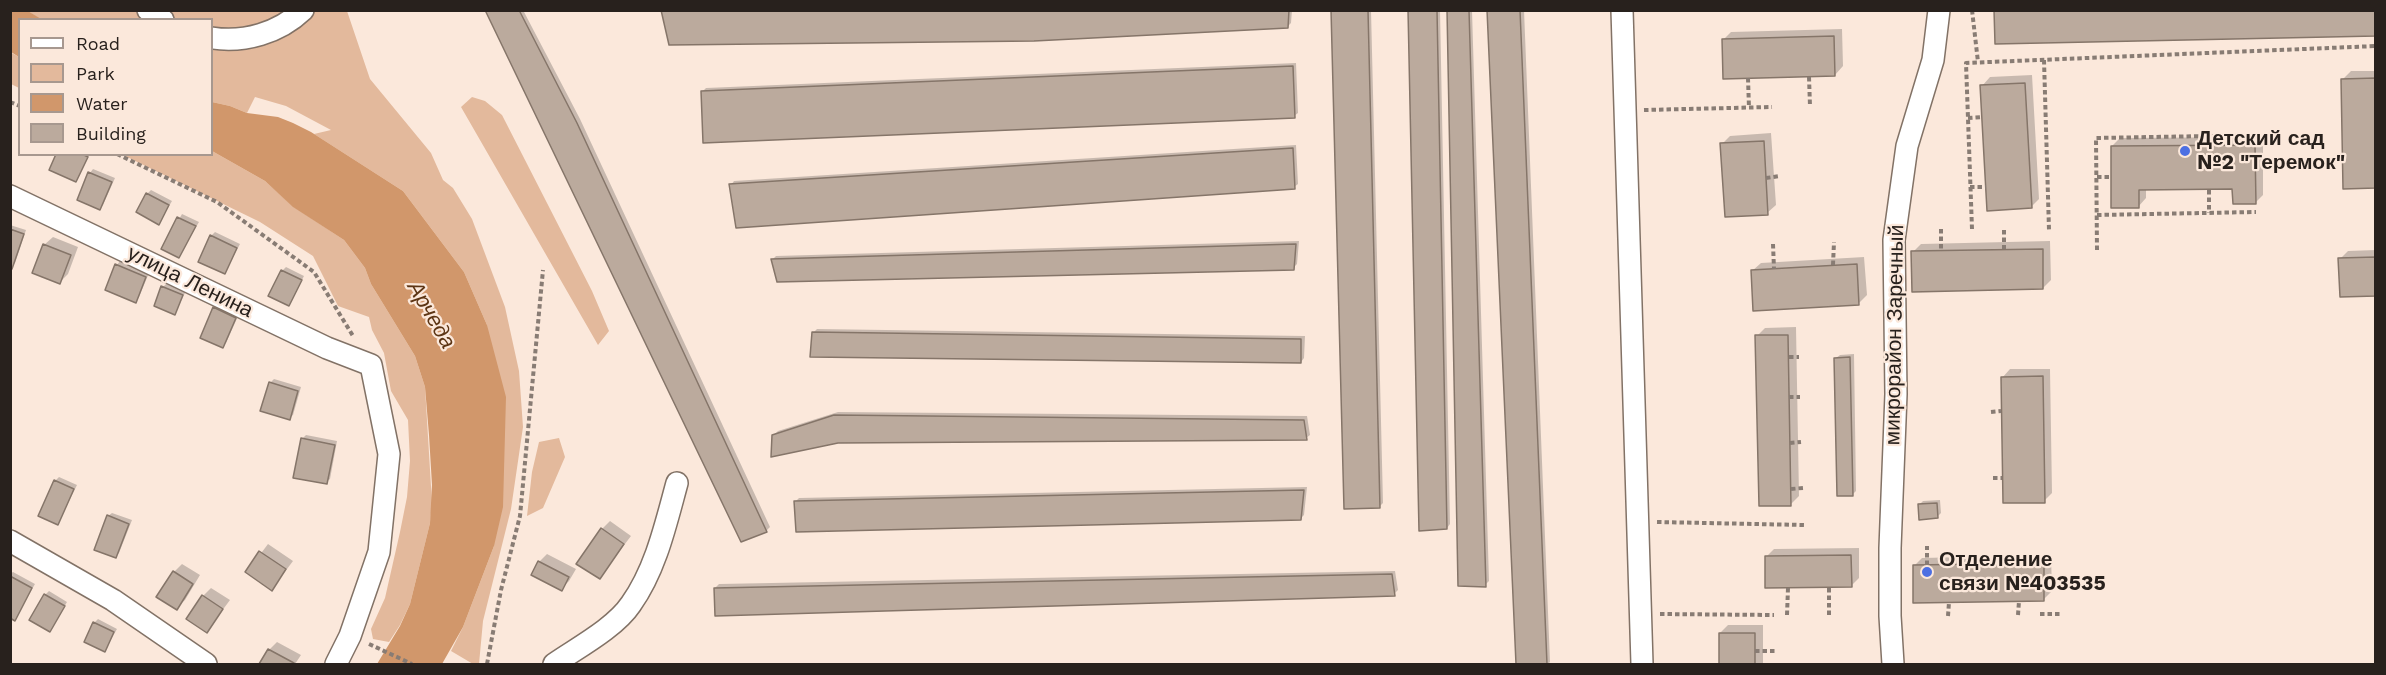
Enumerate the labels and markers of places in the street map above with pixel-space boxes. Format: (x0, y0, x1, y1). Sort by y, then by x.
place label: Детский сад №2 "Теремок" (2197, 126, 2345, 176)
marker: Детский сад №2 "Теремок" (2178, 144, 2192, 158)
place label: Отделение связи №403535 (1939, 547, 2106, 597)
marker: Отделение связи №403535 (1920, 565, 1934, 579)

